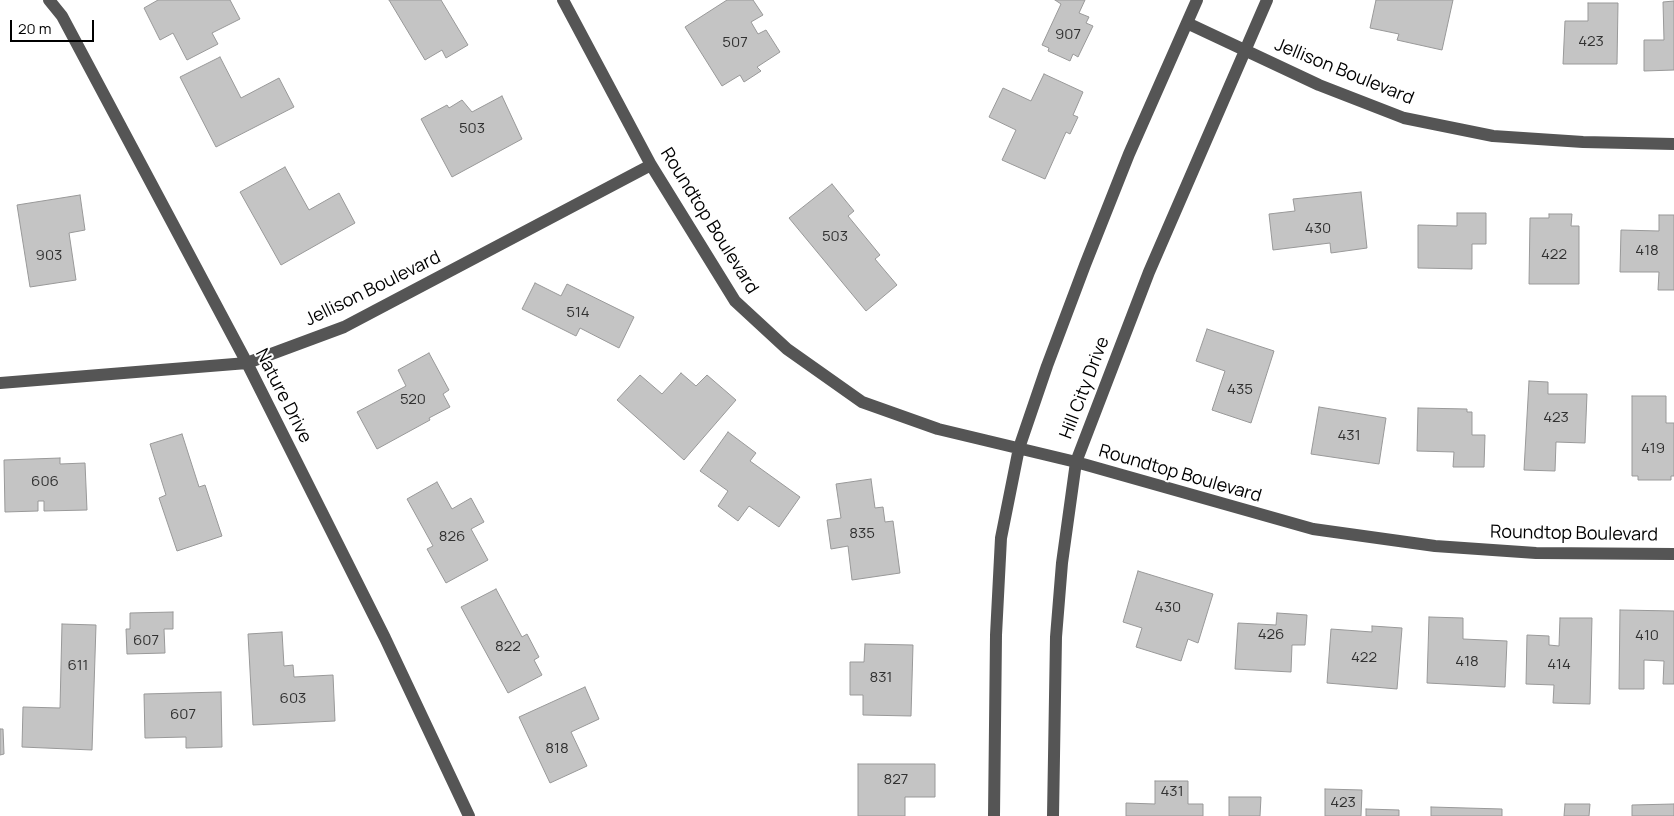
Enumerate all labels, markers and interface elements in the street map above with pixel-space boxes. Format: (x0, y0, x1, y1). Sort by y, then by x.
scale bar (12, 10, 96, 42)
text: 20 m (18, 18, 51, 39)
house number: 907 (1055, 26, 1081, 44)
house number: 423 (1578, 33, 1604, 51)
house number: 507 (722, 34, 748, 52)
street label: Jellison Boulevard (1271, 34, 1417, 110)
house number: 503 (459, 120, 485, 138)
street label: Roundtop Boulevard (655, 144, 763, 298)
house number: 430 (1305, 220, 1331, 238)
house number: 503 (822, 228, 848, 246)
house number: 418 (1635, 242, 1659, 260)
house number: 422 (1541, 246, 1567, 264)
house number: 903 (36, 247, 62, 265)
street label: Jellison Boulevard (302, 247, 444, 331)
house number: 514 (566, 304, 590, 322)
street label: Hill City Drive (1056, 334, 1114, 442)
street label: Nature Drive (250, 345, 316, 447)
house number: 435 (1227, 381, 1253, 399)
house number: 520 (400, 391, 426, 409)
house number: 423 (1543, 409, 1569, 427)
house number: 431 (1338, 427, 1360, 445)
street label: Roundtop Boulevard (1096, 440, 1264, 508)
house number: 419 (1641, 440, 1665, 458)
house number: 606 (31, 473, 59, 491)
street label: Roundtop Boulevard (1490, 522, 1658, 546)
house number: 835 (849, 525, 875, 543)
house number: 826 (439, 528, 465, 546)
house number: 430 (1155, 599, 1181, 617)
house number: 426 (1258, 626, 1284, 644)
house number: 410 (1635, 627, 1659, 645)
house number: 607 (133, 632, 159, 650)
house number: 822 (495, 638, 521, 656)
house number: 422 (1351, 649, 1377, 667)
house number: 418 (1455, 653, 1479, 671)
house number: 414 (1547, 656, 1571, 674)
house number: 611 (68, 657, 88, 675)
house number: 831 (870, 669, 892, 687)
house number: 603 (280, 690, 306, 708)
house number: 607 (170, 706, 196, 724)
house number: 818 (545, 740, 569, 758)
house number: 827 (884, 771, 908, 789)
house number: 431 (1161, 783, 1183, 801)
house number: 423 (1330, 794, 1356, 812)

